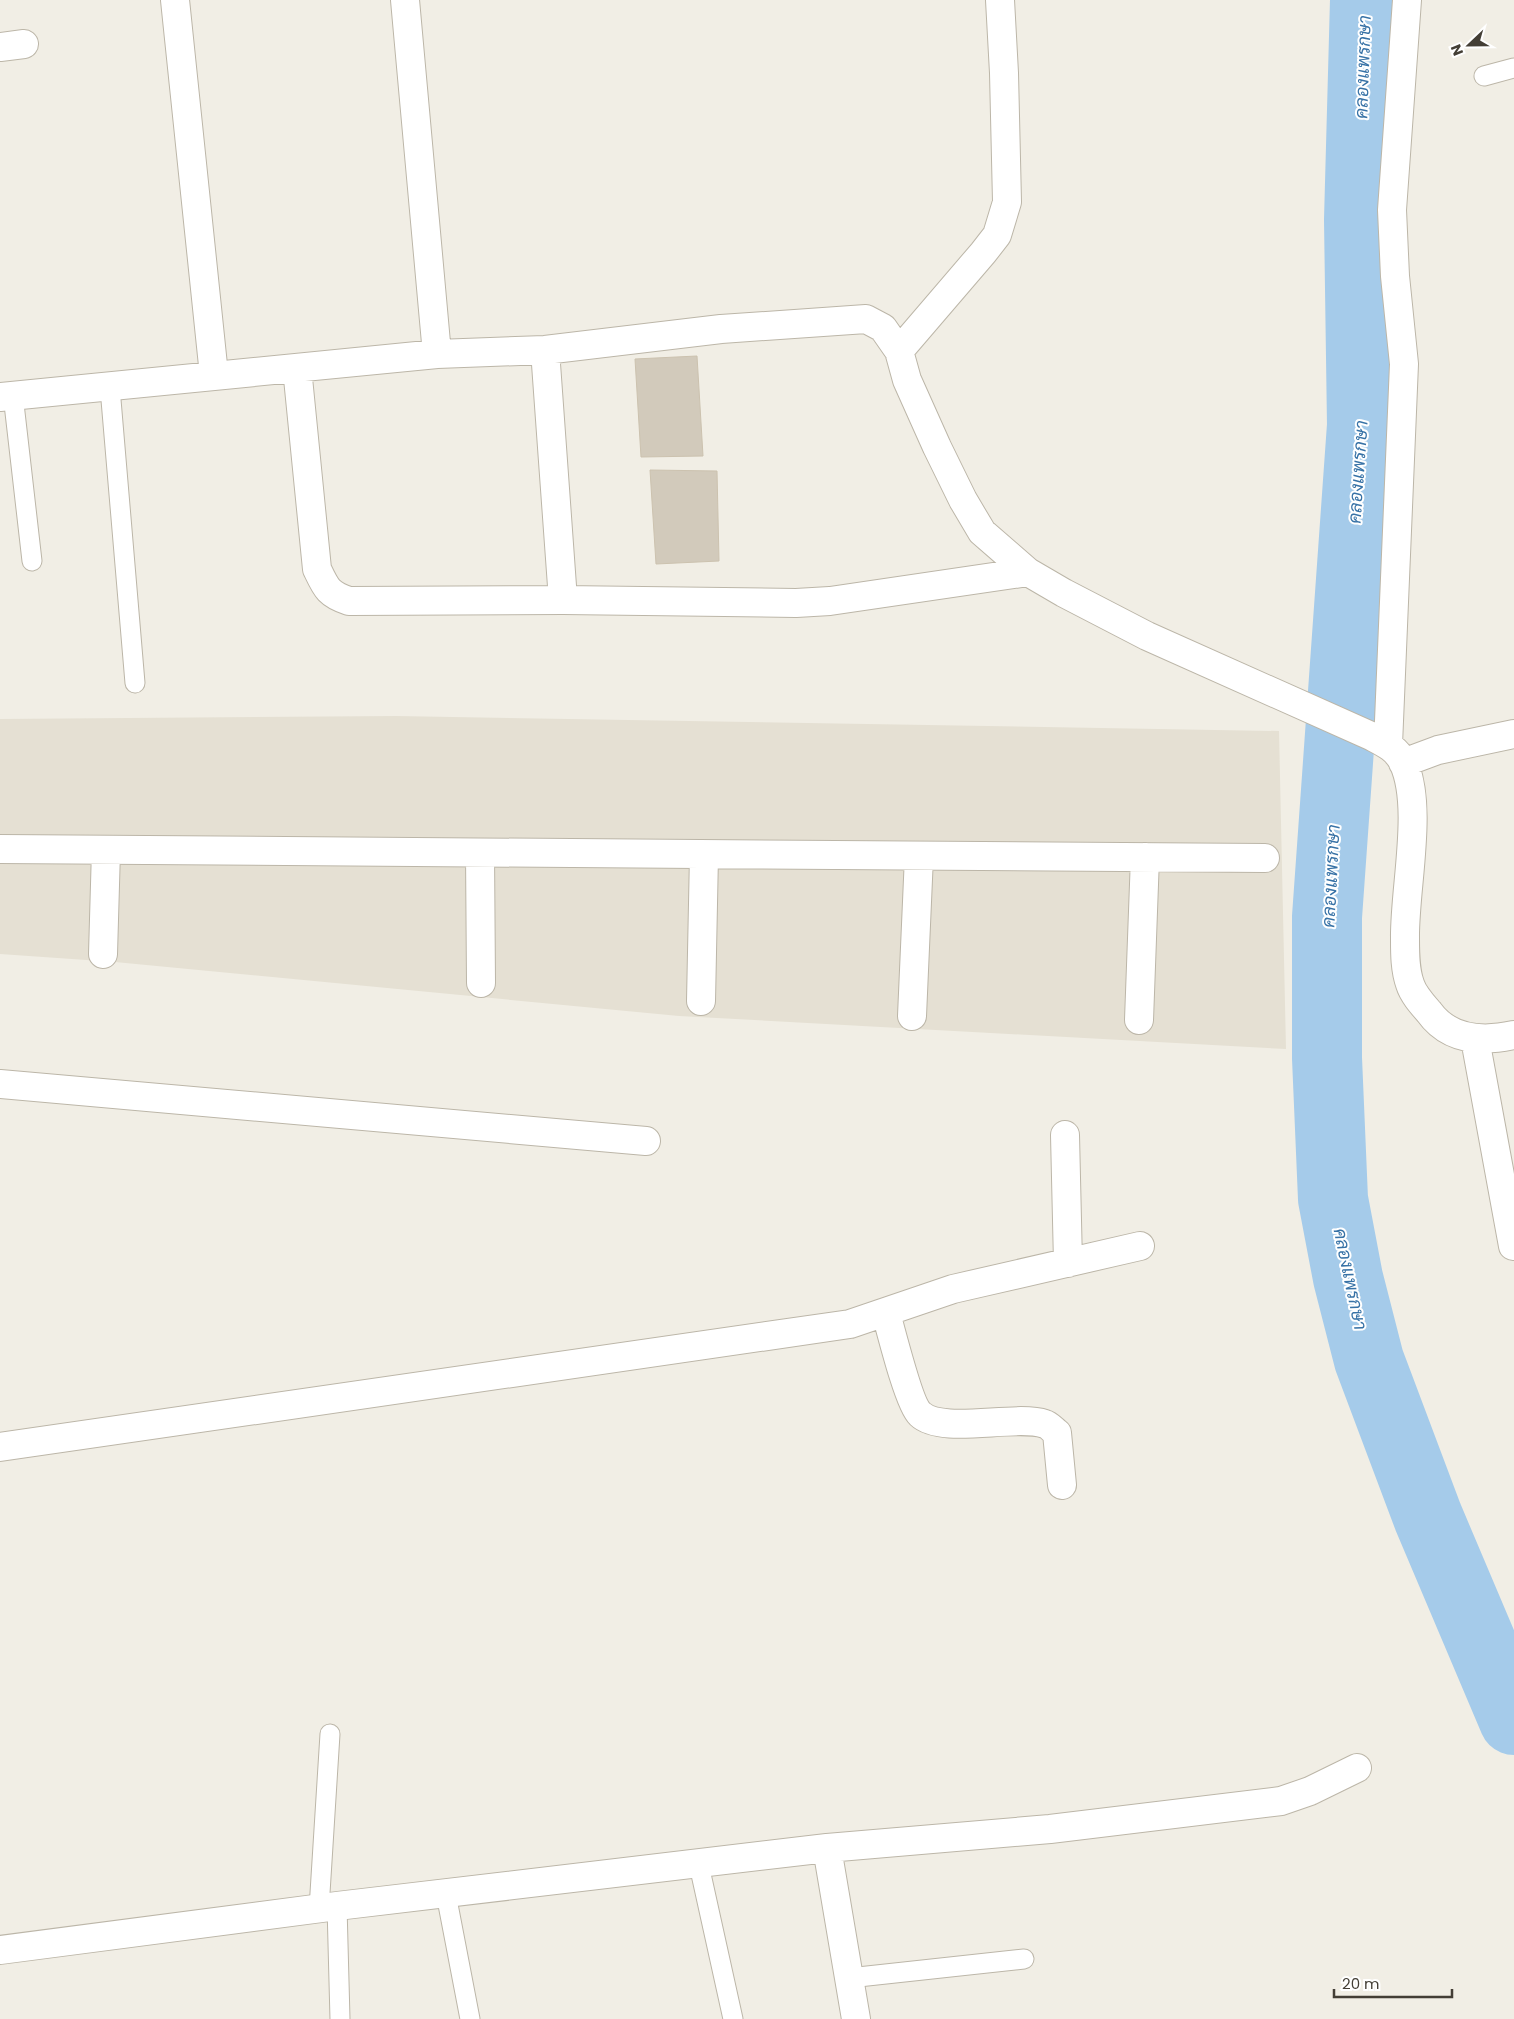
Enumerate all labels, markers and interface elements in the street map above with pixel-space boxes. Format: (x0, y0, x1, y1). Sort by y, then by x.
water label: คลองแพรกษา (1348, 15, 1377, 119)
north arrow (1444, 20, 1494, 70)
text: N (1446, 41, 1468, 58)
water label: คลองแพรกษา (1341, 419, 1374, 524)
water label: คลองแพรกษา (1315, 823, 1346, 928)
water label: คลองแพรกษา (1328, 1226, 1374, 1332)
scale bar (1334, 1966, 1452, 1998)
text: 20 m (1342, 1973, 1380, 1994)

